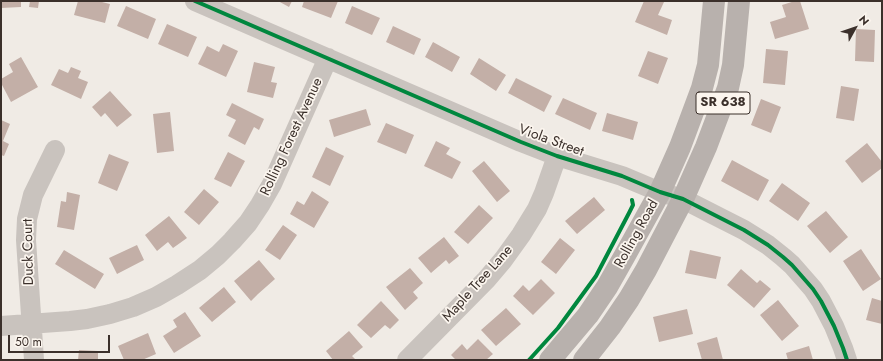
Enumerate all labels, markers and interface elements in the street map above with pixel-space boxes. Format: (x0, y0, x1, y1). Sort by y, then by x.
north arrow (835, 8, 875, 48)
text: N (855, 12, 873, 29)
street label: Rolling Forest Avenue (257, 75, 327, 199)
road number: SR 638 (696, 92, 750, 114)
street label: Viola Street (516, 121, 586, 161)
street label: Rolling Road (611, 197, 663, 271)
street label: Duck Court (20, 219, 38, 285)
street label: Maple Tree Lane (439, 242, 517, 326)
scale bar (10, 327, 112, 353)
text: 50 m (15, 333, 42, 351)

